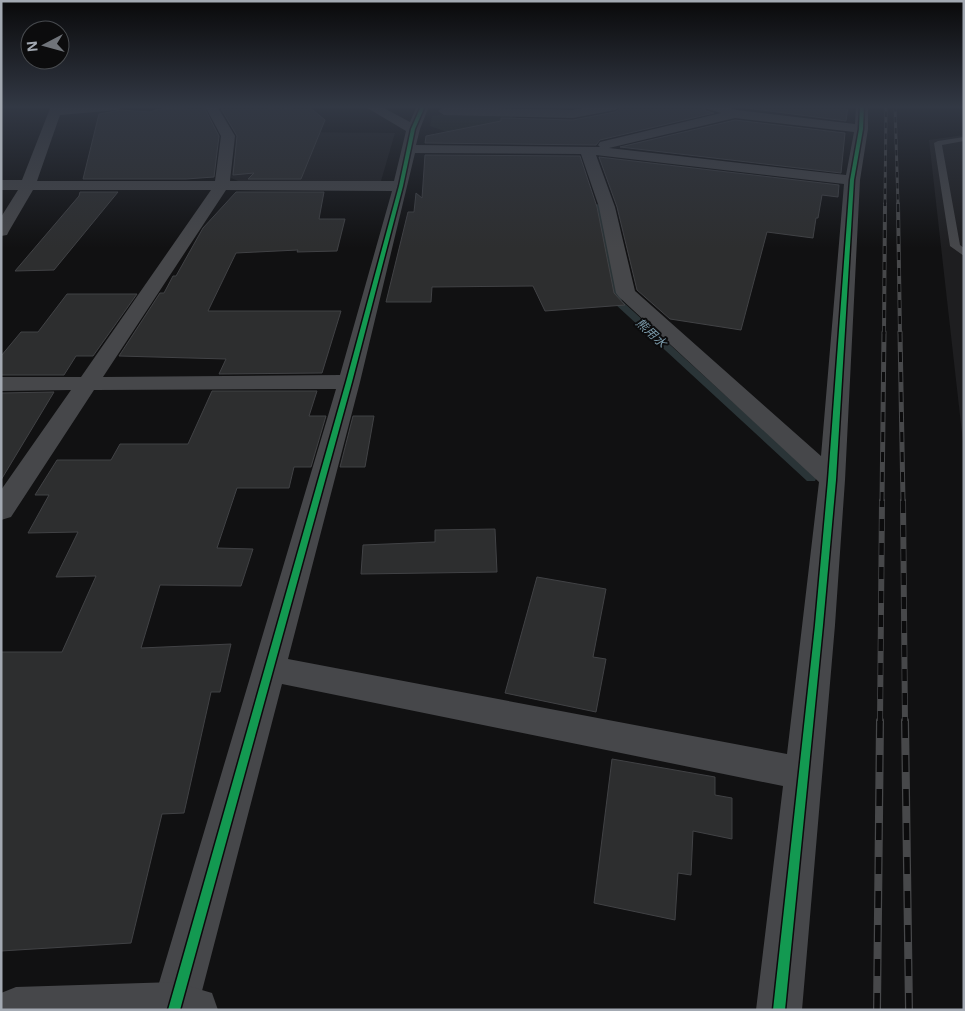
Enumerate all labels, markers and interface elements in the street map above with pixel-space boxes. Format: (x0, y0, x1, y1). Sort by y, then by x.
north arrow (20, 20, 70, 70)
text: N (22, 40, 42, 53)
water label: 熊用水 (632, 314, 672, 352)

